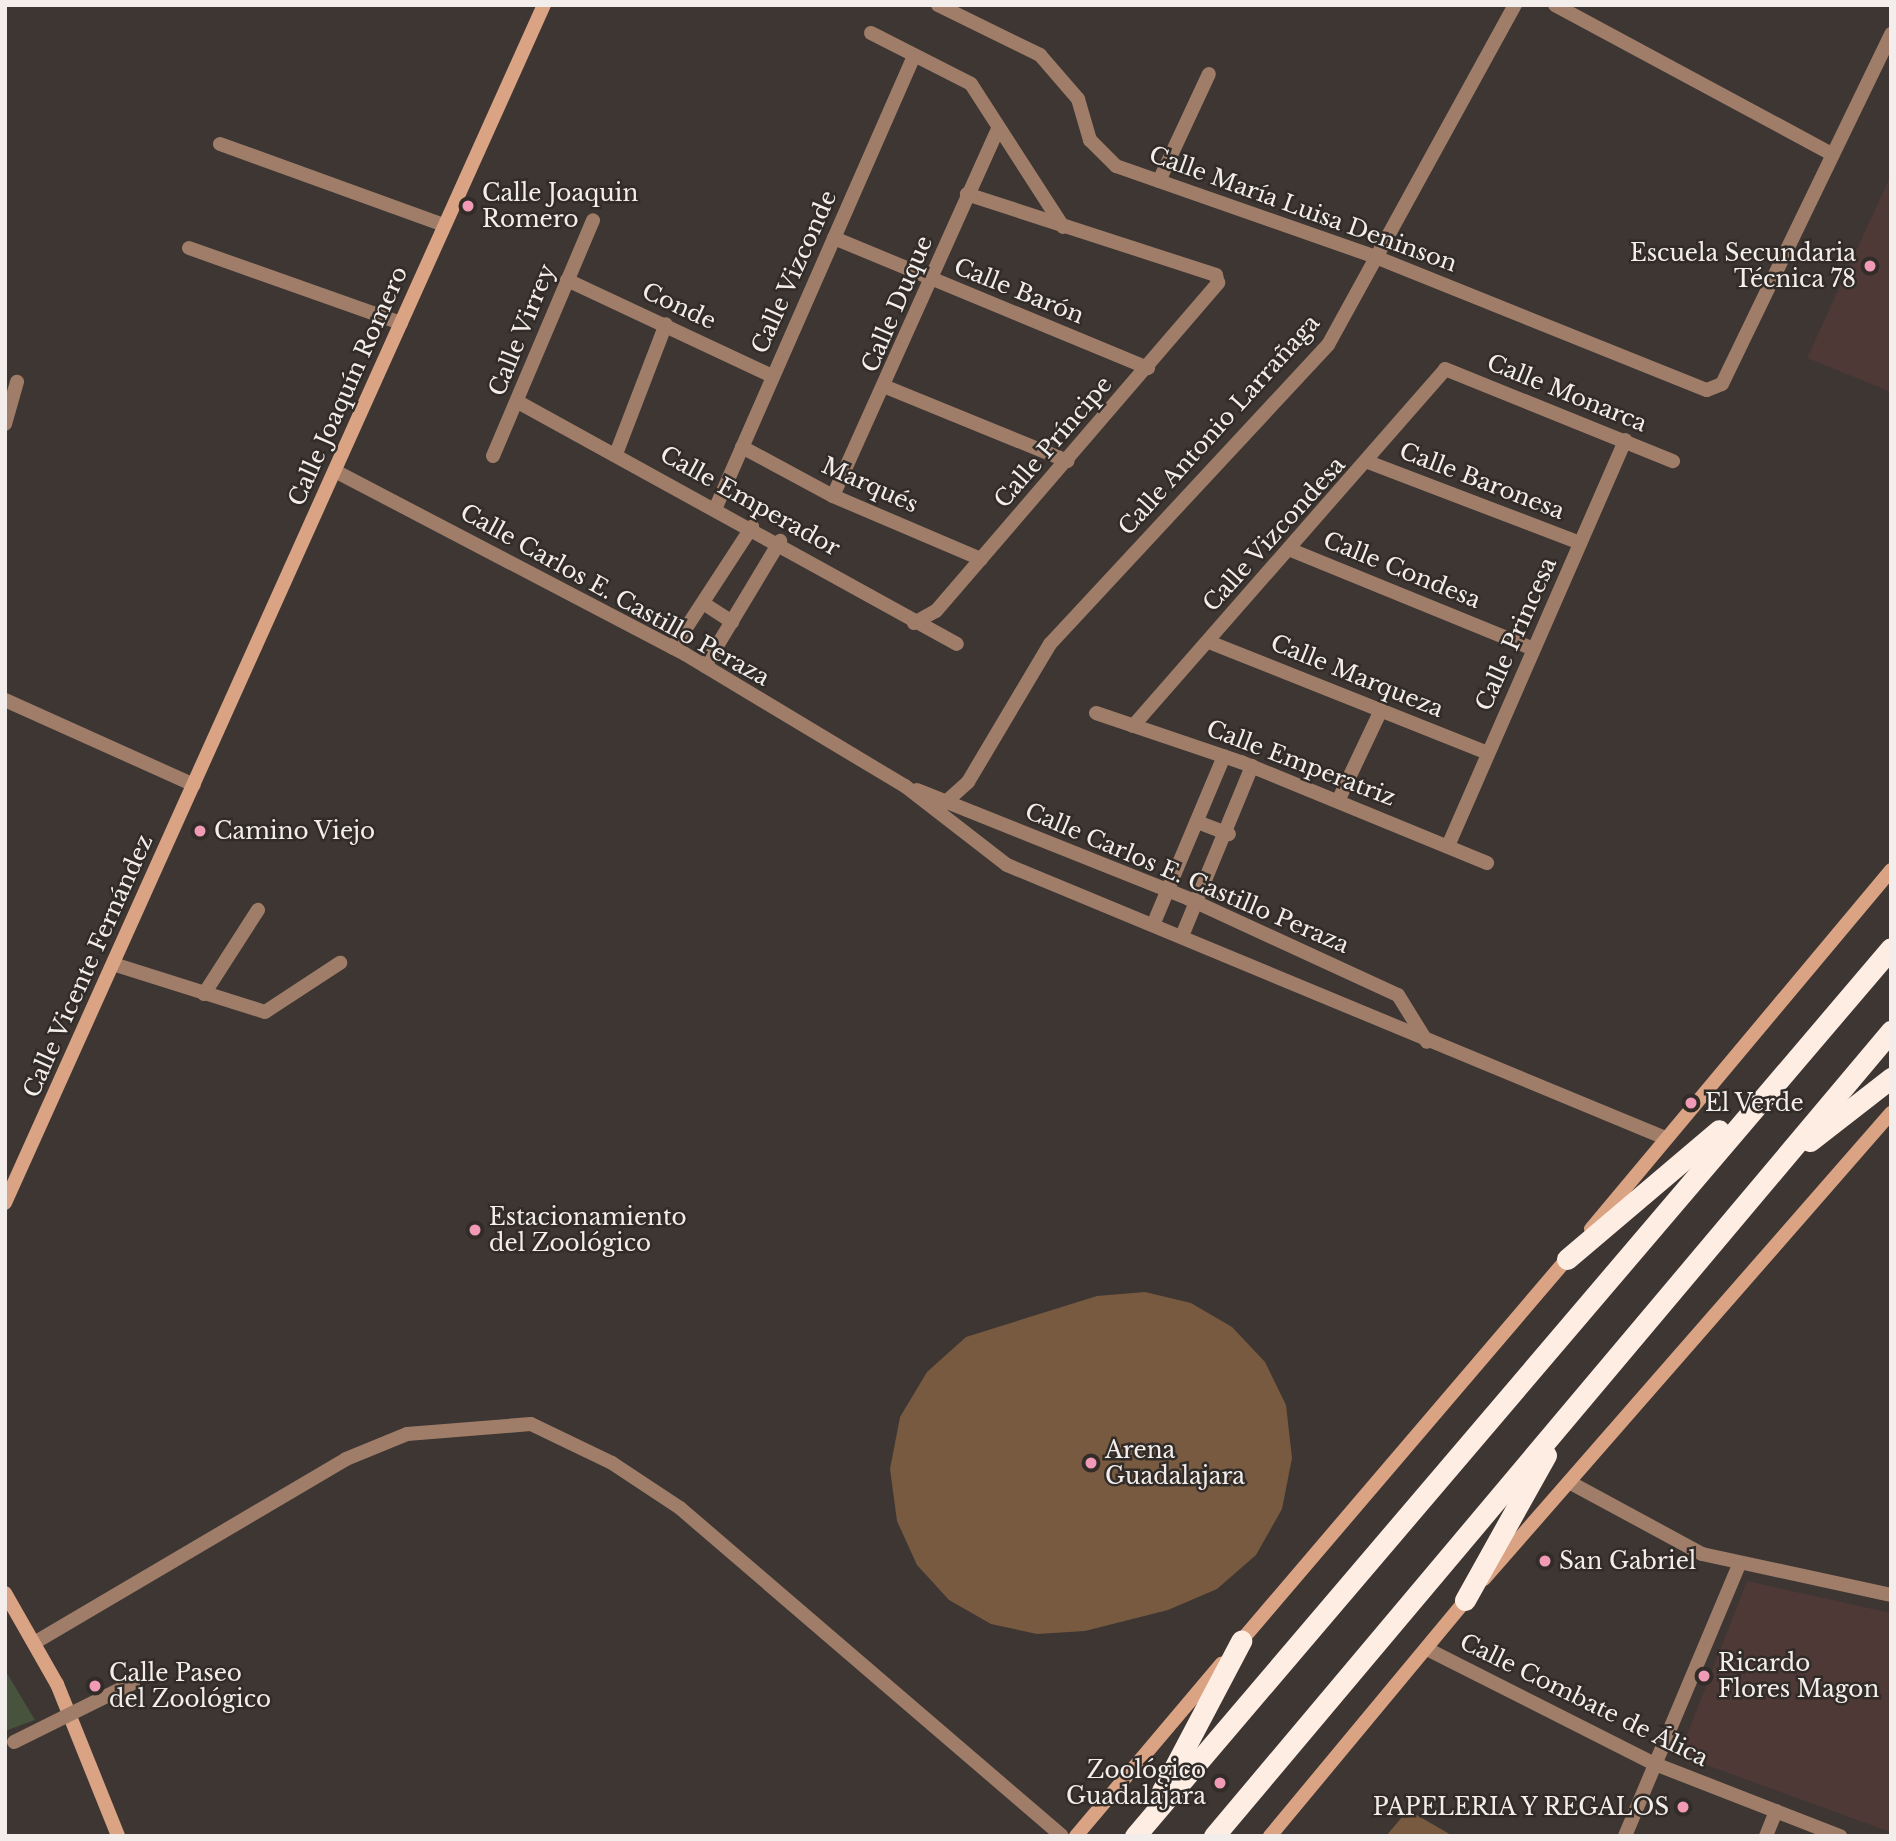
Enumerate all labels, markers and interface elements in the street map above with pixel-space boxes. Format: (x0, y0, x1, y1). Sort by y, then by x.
street label: Calle María Luisa Deninson (1145, 140, 1461, 278)
place label: Calle Joaquin Romero (482, 179, 638, 233)
street label: Calle Vizconde (746, 186, 842, 358)
marker: Calle Joaquin Romero (460, 198, 476, 214)
street label: Calle Duque (856, 232, 938, 376)
place label: Escuela Secundaria Técnica 78 (1630, 239, 1856, 293)
street label: Calle Barón (950, 252, 1088, 330)
marker: Escuela Secundaria Técnica 78 (1862, 258, 1878, 274)
street label: Calle Virrey (483, 260, 561, 400)
street label: Calle Joaquín Romero (283, 262, 413, 510)
street label: Conde (638, 277, 720, 335)
street label: Calle Antonio Larrañaga (1112, 309, 1326, 541)
street label: Calle Monarca (1483, 348, 1651, 438)
street label: Calle Príncipe (988, 371, 1118, 513)
street label: Calle Baronesa (1396, 437, 1568, 525)
street label: Calle Emperador (655, 440, 845, 562)
street label: Calle Vizcondesa (1197, 451, 1351, 617)
street label: Marqués (818, 452, 922, 518)
street label: Calle Carlos E. Castillo Peraza (456, 498, 774, 692)
street label: Calle Condesa (1319, 526, 1485, 614)
street label: Calle Princesa (1470, 553, 1562, 715)
street label: Calle Marqueza (1267, 629, 1447, 723)
street label: Calle Emperatriz (1203, 714, 1399, 812)
street label: Calle Carlos E. Castillo Peraza (1021, 797, 1353, 959)
place label: Camino Viejo (214, 817, 376, 845)
marker: Camino Viejo (192, 823, 208, 839)
street label: Calle Vicente Fernández (17, 830, 159, 1102)
place label: El Verde (1705, 1089, 1804, 1117)
marker: El Verde (1683, 1095, 1699, 1111)
place label: Estacionamiento del Zoológico (489, 1203, 687, 1257)
marker: Estacionamiento del Zoológico (467, 1222, 483, 1238)
place label: Arena Guadalajara (1105, 1436, 1245, 1490)
marker: Arena Guadalajara (1083, 1455, 1099, 1471)
place label: San Gabriel (1559, 1547, 1696, 1575)
marker: San Gabriel (1537, 1553, 1553, 1569)
street label: Calle Combate de Álica (1455, 1628, 1713, 1772)
place label: Ricardo Flores Magon (1718, 1649, 1879, 1703)
place label: Calle Paseo del Zoológico (109, 1659, 271, 1713)
marker: Ricardo Flores Magon (1696, 1668, 1712, 1684)
marker: Calle Paseo del Zoológico (87, 1678, 103, 1694)
place label: Zoológico Guadalajara (1066, 1756, 1206, 1810)
marker: Zoológico Guadalajara (1212, 1775, 1228, 1791)
place label: PAPELERIA Y REGALOS (1370, 1793, 1669, 1821)
marker: PAPELERIA Y REGALOS (1675, 1799, 1691, 1815)

